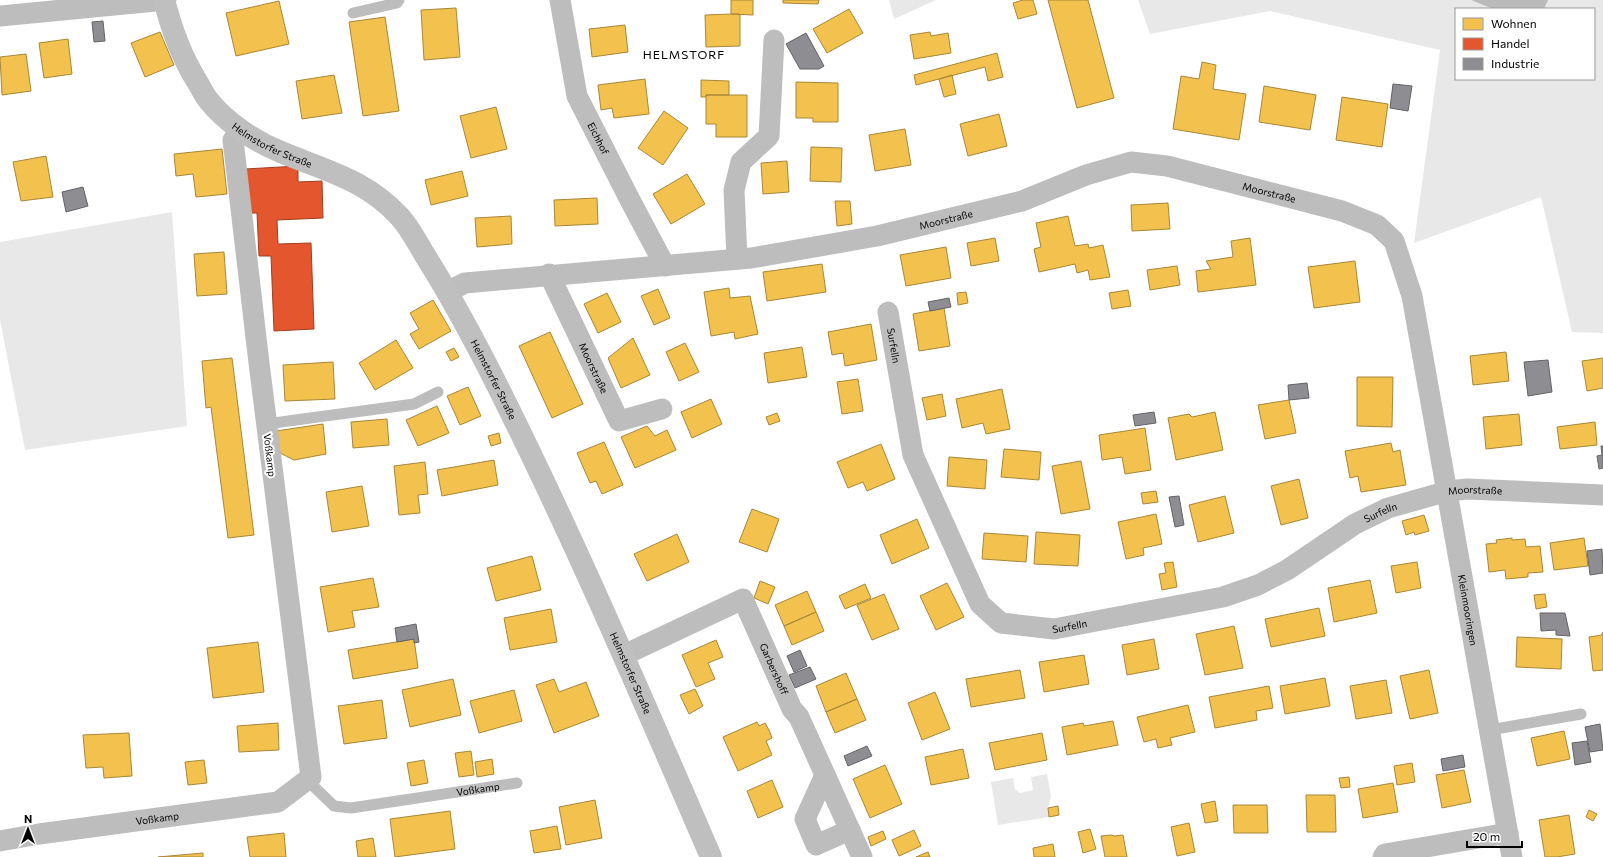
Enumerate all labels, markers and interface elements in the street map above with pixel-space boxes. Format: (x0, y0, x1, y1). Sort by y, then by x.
legend (1455, 8, 1595, 80)
text: Wohnen (1491, 16, 1537, 30)
text: Handel (1491, 36, 1529, 50)
district label: HELMSTORF (643, 47, 725, 61)
text: Industrie (1491, 56, 1539, 70)
street label: Helmstorfer Straße (230, 120, 314, 170)
street label: Eichhof (585, 120, 612, 157)
street label: Moorstraße (1241, 180, 1297, 205)
street label: Moorstraße (918, 207, 974, 232)
street label: Surfelln (885, 327, 903, 364)
street label: Helmstorfer Straße (469, 337, 519, 421)
street label: Moorstraße (577, 341, 611, 395)
street label: Voßkamp (261, 433, 279, 477)
street label: Moorstraße (1447, 483, 1502, 497)
street label: Surfelln (1362, 500, 1398, 525)
street label: Kleinmooringen (1456, 573, 1480, 647)
street label: Surfelln (1051, 617, 1088, 635)
street label: Helmstorfer Straße (608, 630, 654, 716)
street label: Garbershoff (757, 641, 791, 697)
street label: Voßkamp (456, 780, 500, 798)
north arrow (8, 809, 48, 849)
street label: Voßkamp (135, 809, 180, 827)
text: N (24, 812, 32, 825)
scale bar (1467, 823, 1522, 849)
text: 20 m (1473, 829, 1500, 843)

